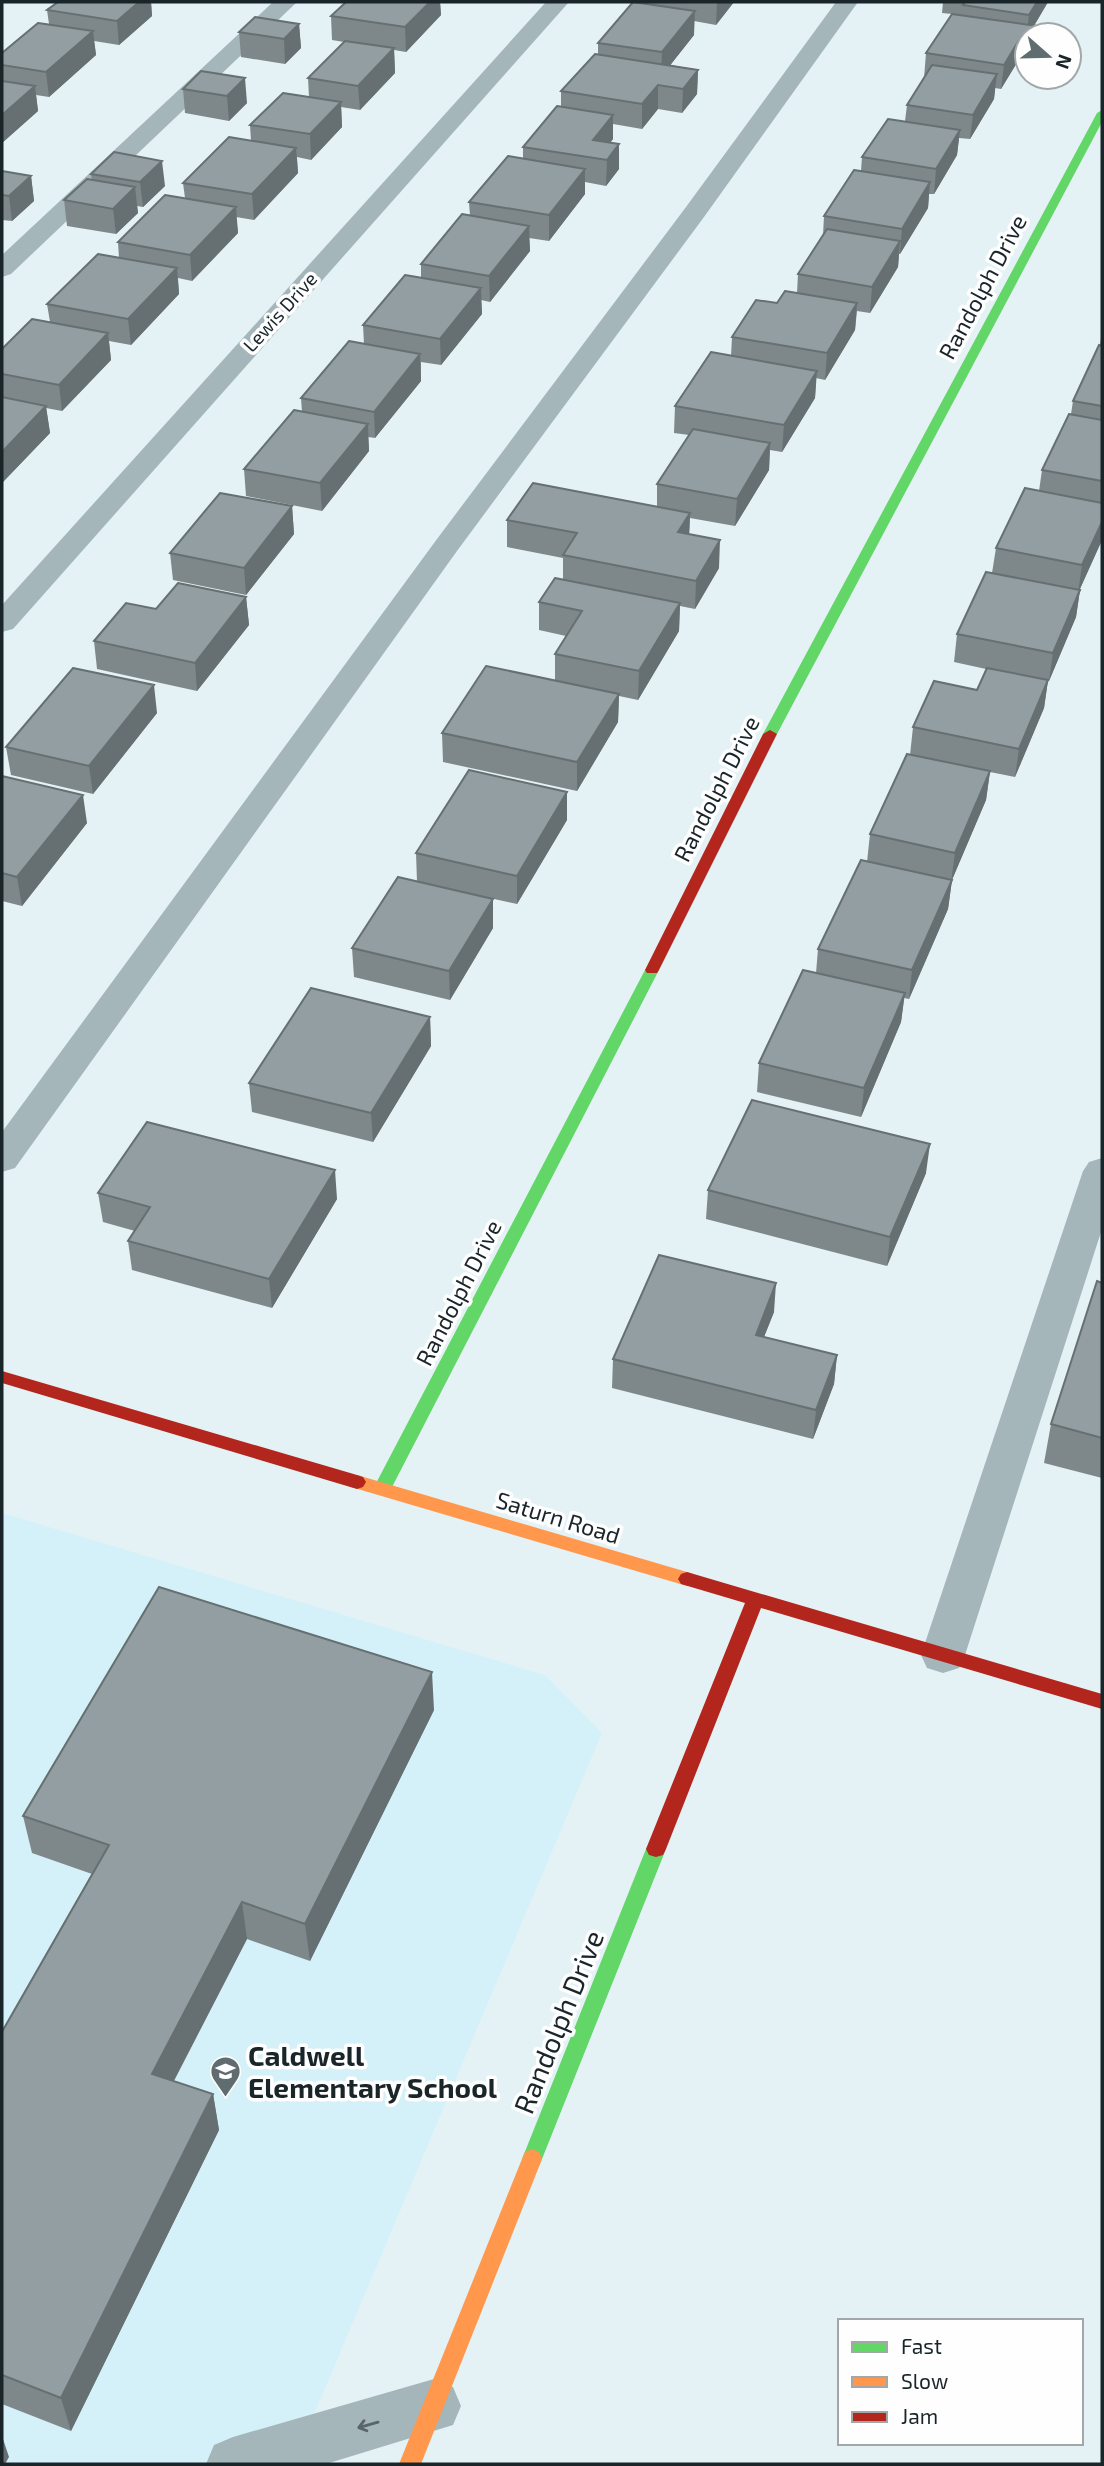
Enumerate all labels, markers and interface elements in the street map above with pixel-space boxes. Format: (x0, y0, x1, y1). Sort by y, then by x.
north arrow (1013, 21, 1083, 91)
text: N (1051, 52, 1078, 72)
street label: Randolph Drive (932, 209, 1032, 364)
street label: Lewis Drive (238, 267, 321, 356)
street label: Randolph Drive (667, 711, 765, 866)
street label: Randolph Drive (409, 1215, 507, 1370)
street label: Saturn Road (493, 1485, 624, 1549)
street label: Randolph Drive (506, 1925, 610, 2118)
place label: Caldwell Elementary School (248, 2038, 498, 2104)
school or university icon: Caldwell Elementary School (208, 2055, 242, 2099)
legend (838, 2319, 1083, 2445)
text: Fast (901, 2333, 942, 2358)
text: Slow (901, 2368, 948, 2393)
text: Jam (901, 2403, 938, 2428)
one-way arrow (358, 2419, 380, 2432)

